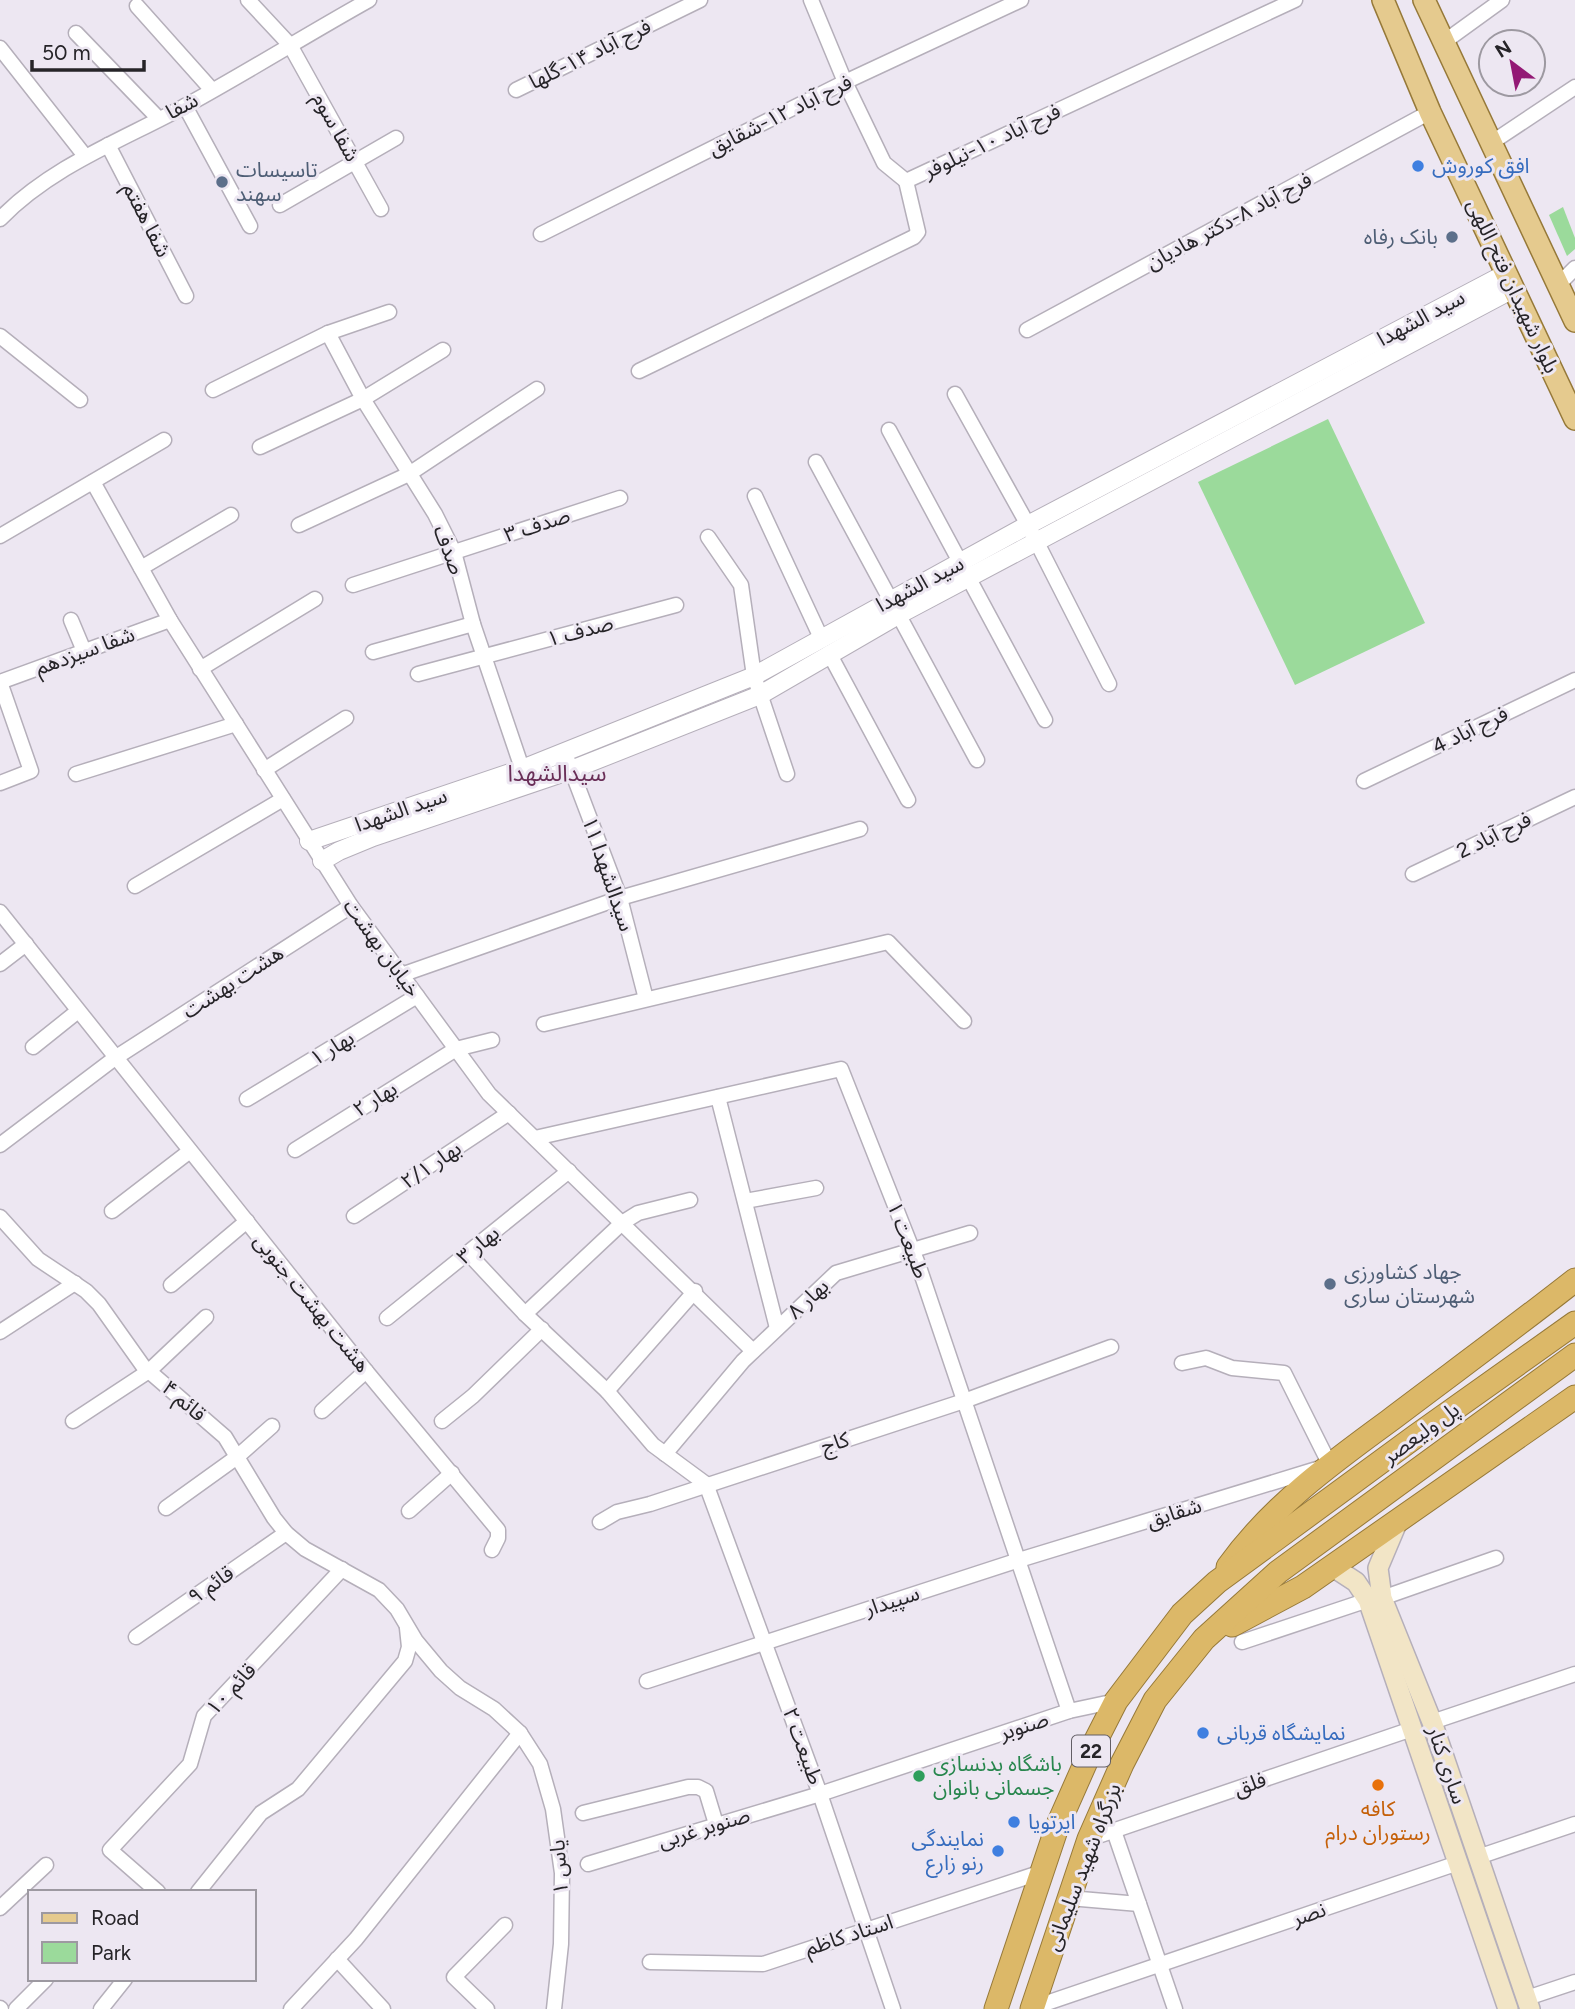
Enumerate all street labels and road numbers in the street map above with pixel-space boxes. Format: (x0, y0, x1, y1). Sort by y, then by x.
street label: فرح آباد ۱۴-گلها (525, 13, 656, 97)
street label: فرح آباد ۱۲-شقایق (704, 69, 857, 163)
street label: شفا (161, 87, 202, 124)
street label: شفا سوم (304, 88, 365, 167)
street label: فرح آباد ۱۰-نیلوفر (918, 98, 1066, 186)
street label: فرح آباد ۸-دکتر هادیان (1142, 166, 1317, 277)
street label: شفا هفتم (115, 178, 177, 263)
street label: بلوار شهیدان فتح اللهی (1459, 195, 1565, 378)
street label: سید الشهدا (1373, 284, 1469, 351)
street label: صدف ۳ (501, 502, 573, 547)
street label: صدف (429, 522, 470, 578)
street label: سید الشهدا (872, 550, 968, 617)
street label: صدف ۱ (544, 610, 616, 651)
street label: شفا سیزدهم (32, 621, 139, 683)
street label: فرح آباد 4 (1428, 701, 1513, 761)
street label: سید الشهدا (351, 782, 450, 837)
street label: فرح آباد 2 (1452, 806, 1537, 866)
street label: سیدالشهدا ۱۱ (577, 813, 640, 935)
street label: خیابان بهشت (339, 894, 426, 1001)
street label: هشت بهشت (178, 940, 288, 1023)
street label: بهار ۱ (305, 1025, 358, 1070)
street label: بهار ۲ (348, 1075, 401, 1122)
street label: بهار ۲/۱ (396, 1135, 466, 1194)
street label: طبیعت ۱ (882, 1198, 935, 1282)
street label: بهار ۳ (451, 1220, 504, 1269)
street label: هشت بهشت جنوبی (249, 1228, 376, 1377)
street label: بهار ۸ (782, 1273, 833, 1324)
street label: قائم ۴ (155, 1375, 211, 1429)
street label: پل ولیعصر (1377, 1396, 1465, 1470)
street label: کاج (818, 1426, 853, 1462)
street label: شقایق (1143, 1492, 1205, 1534)
street label: قائم ۹ (183, 1560, 240, 1612)
street label: سپیدار (860, 1580, 923, 1622)
street label: قائم ۱۰ (200, 1657, 263, 1722)
street label: طبیعت ۲ (778, 1704, 829, 1788)
street label: صنوبر (995, 1706, 1052, 1745)
street label: ساری کنار (1422, 1721, 1472, 1807)
road number: 22 (1072, 1736, 1110, 1766)
street label: فلق (1230, 1766, 1270, 1802)
street label: بزرگراه شهید سلیمانی (1039, 1780, 1126, 1954)
street label: صنوبر غربی (655, 1802, 753, 1853)
street label: یاس ۱ (544, 1839, 573, 1895)
street label: نصر (1288, 1896, 1329, 1931)
street label: استاد کاظم (802, 1909, 897, 1963)

